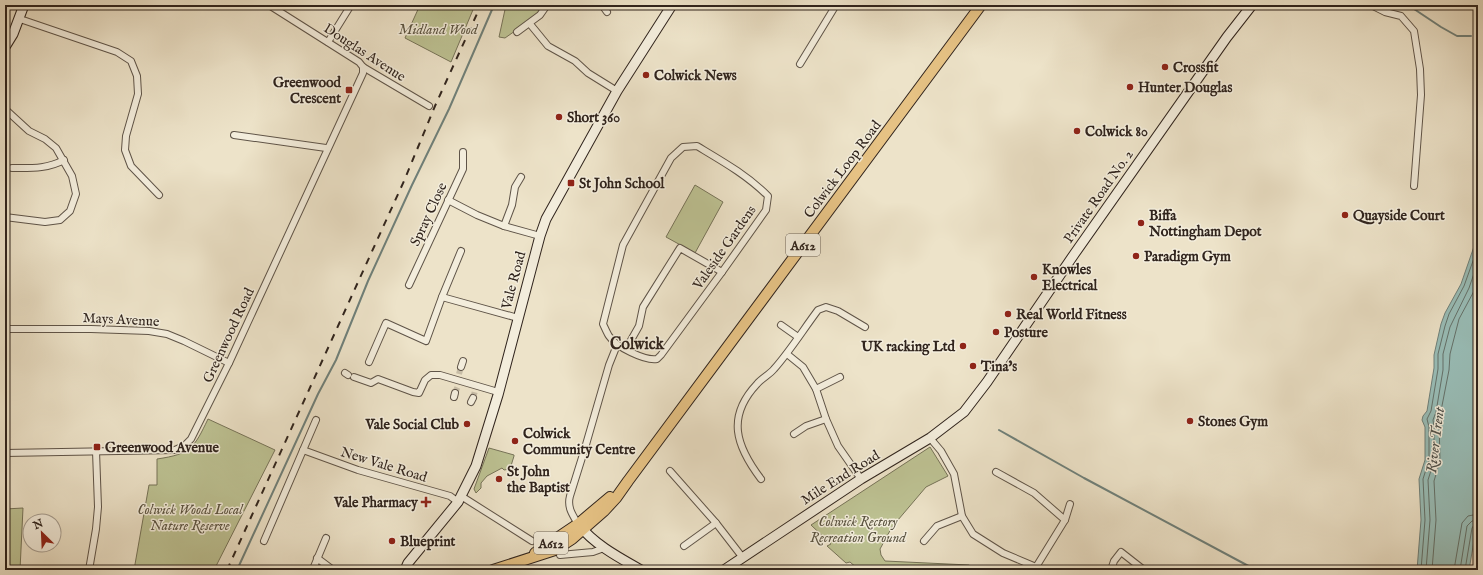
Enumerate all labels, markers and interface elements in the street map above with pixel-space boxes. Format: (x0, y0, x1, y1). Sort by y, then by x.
street label: Douglas Avenue (320, 20, 409, 86)
park label: Midland Wood (398, 21, 479, 39)
place label: Crossfit (1173, 59, 1219, 77)
marker: Crossfit (1160, 62, 1170, 72)
place label: Colwick News (654, 67, 737, 85)
marker: Colwick News (641, 70, 651, 80)
place label: Greenwood Crescent (273, 74, 342, 108)
place label: Hunter Douglas (1138, 79, 1232, 97)
marker: Hunter Douglas (1125, 82, 1135, 92)
marker: Greenwood Crescent (344, 85, 354, 95)
place label: Short 360 (567, 109, 620, 127)
marker: Short 360 (554, 112, 564, 122)
street label: Colwick Loop Road (800, 117, 886, 222)
place label: Colwick 80 (1085, 123, 1148, 141)
marker: Colwick 80 (1072, 126, 1082, 136)
street label: Private Road No. 2 (1060, 146, 1138, 247)
place label: St John School (579, 175, 665, 193)
marker: St John School (566, 178, 576, 188)
street label: Spray Close (406, 179, 452, 249)
street label: Valeside Gardens (689, 202, 761, 294)
place label: Biffa Nottingham Depot (1148, 207, 1262, 241)
place label: Quayside Court (1353, 207, 1445, 225)
marker: Quayside Court (1340, 210, 1350, 220)
marker: Biffa Nottingham Depot (1136, 218, 1146, 228)
road number: A612 (786, 234, 820, 256)
place label: Paradigm Gym (1144, 248, 1231, 266)
street label: Vale Road (497, 249, 530, 312)
marker: Paradigm Gym (1131, 251, 1141, 261)
place label: Knowles Electrical (1042, 261, 1099, 295)
marker: Knowles Electrical (1029, 272, 1039, 282)
street label: Greenwood Road (199, 285, 259, 386)
place label: Real World Fitness (1016, 306, 1127, 324)
street label: Mays Avenue (82, 309, 160, 331)
marker: Real World Fitness (1003, 309, 1013, 319)
place label: Posture (1004, 324, 1048, 342)
marker: Posture (991, 327, 1001, 337)
district label: Colwick (610, 335, 665, 355)
place label: UK racking Ltd (860, 338, 956, 356)
marker: UK racking Ltd (958, 341, 968, 351)
place label: Tina's (980, 358, 1017, 376)
marker: Tina's (968, 361, 978, 371)
water label: River Trent (1422, 405, 1449, 474)
place label: Stones Gym (1198, 413, 1268, 431)
place label: Vale Social Club (365, 416, 460, 434)
marker: Stones Gym (1185, 416, 1195, 426)
marker: Vale Social Club (462, 419, 472, 429)
place label: Colwick Community Centre (523, 425, 636, 459)
marker: Colwick Community Centre (510, 436, 520, 446)
place label: Greenwood Avenue (105, 439, 219, 457)
marker: Greenwood Avenue (92, 442, 102, 452)
street label: New Vale Road (338, 443, 430, 487)
street label: Mile End Road (798, 446, 884, 509)
place label: St John the Baptist (506, 463, 570, 497)
marker: St John the Baptist (494, 474, 504, 484)
place label: Vale Pharmacy (333, 494, 419, 512)
marker: Vale Pharmacy (421, 497, 431, 507)
park label: Colwick Woods Local Nature Reserve (137, 501, 244, 535)
north arrow (22, 513, 62, 553)
park label: Colwick Rectory Recreation Ground (810, 513, 907, 547)
text: N (30, 516, 46, 534)
road number: A612 (534, 532, 568, 554)
place label: Blueprint (400, 533, 456, 551)
marker: Blueprint (387, 536, 397, 546)

